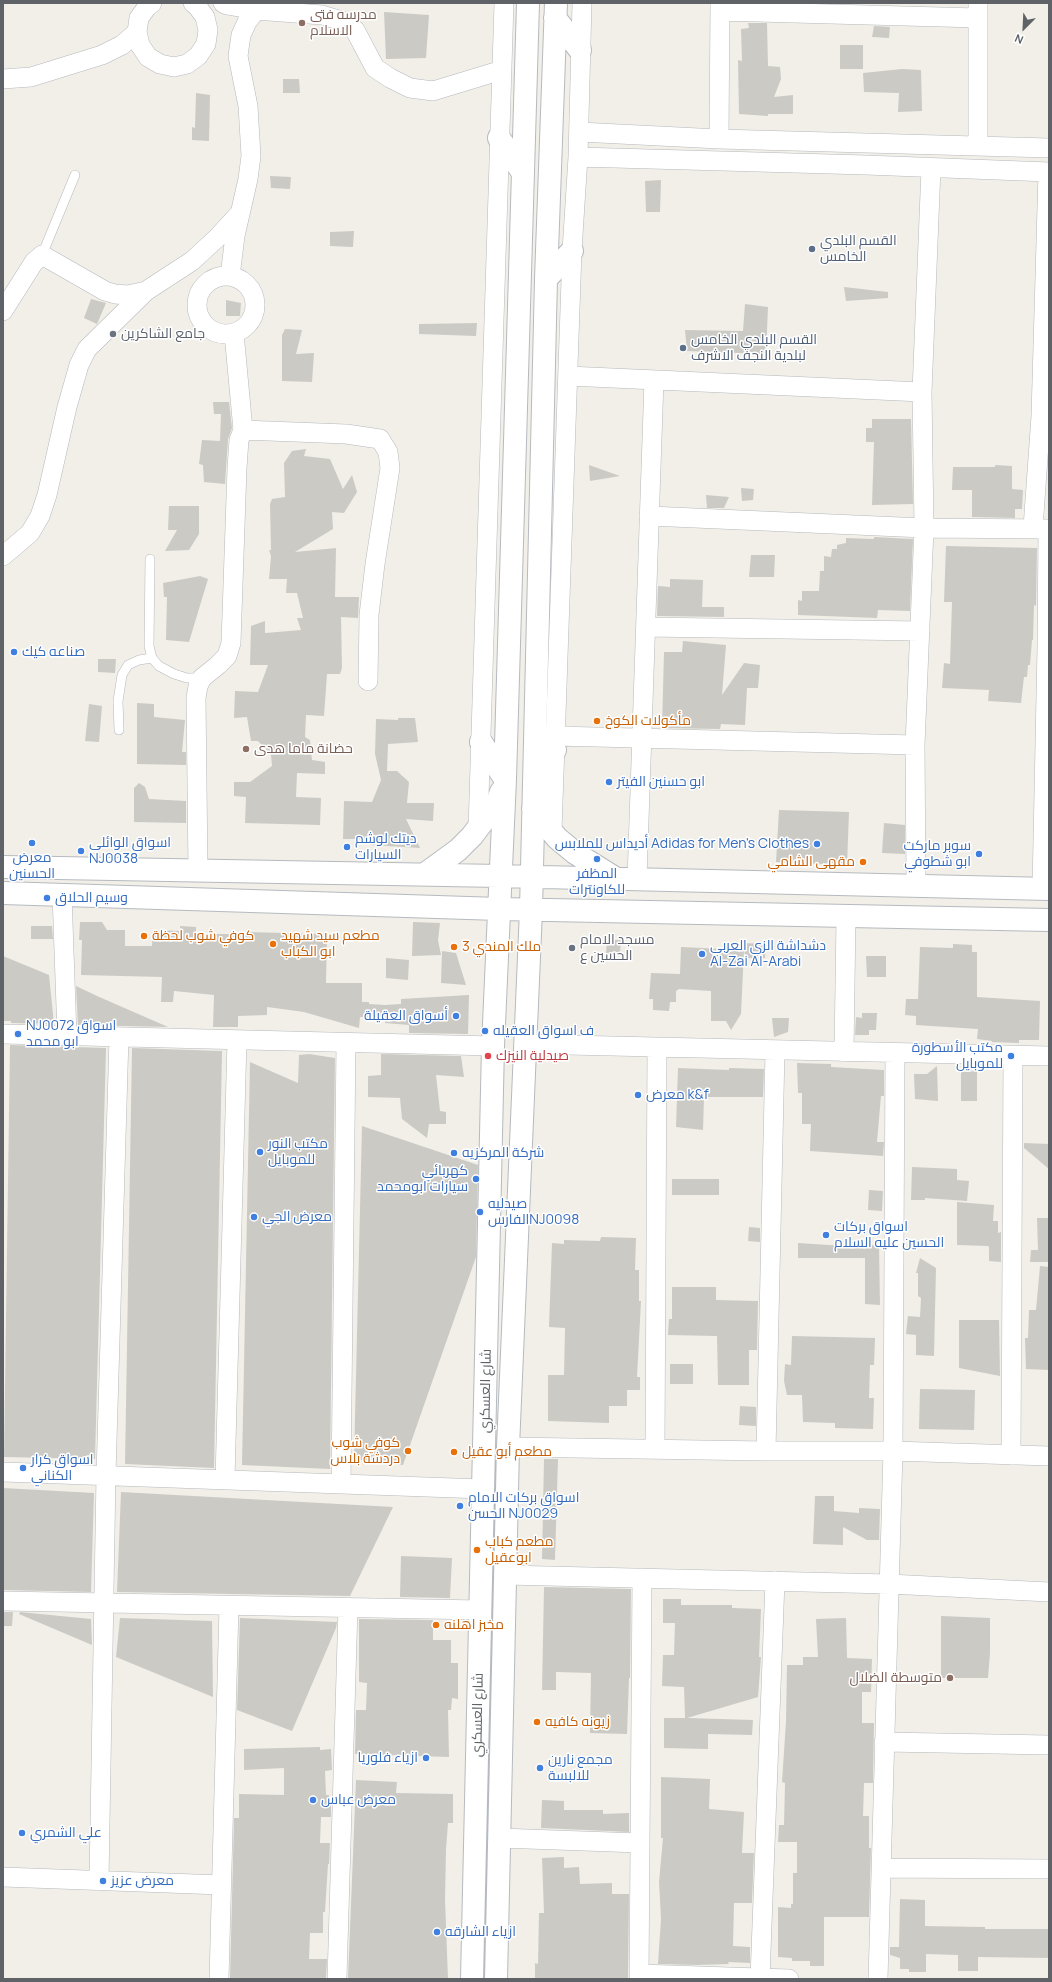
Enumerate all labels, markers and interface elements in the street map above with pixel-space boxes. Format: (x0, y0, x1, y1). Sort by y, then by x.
place label: مدرسه فتى الاسلام (310, 7, 377, 40)
north arrow (1004, 8, 1044, 48)
marker: مدرسه فتى الاسلام (297, 18, 307, 28)
text: N (1012, 31, 1026, 48)
place label: القسم البلدي الخامس (820, 233, 897, 266)
marker: القسم البلدي الخامس (807, 244, 817, 254)
place label: جامع الشاكرين (121, 326, 205, 342)
marker: جامع الشاكرين (108, 329, 118, 339)
place label: القسم البلدي الخامس لبلدية النجف الاشرف (691, 332, 817, 364)
marker: القسم البلدي الخامس لبلدية النجف الاشرف (678, 343, 688, 353)
place label: صناعه كيك (22, 644, 85, 660)
marker: صناعه كيك (9, 647, 19, 657)
place label: مأكولات الكوخ (605, 713, 691, 729)
marker: مأكولات الكوخ (592, 716, 602, 726)
place label: حضانة ماما هدى (254, 741, 353, 757)
marker: حضانة ماما هدى (241, 744, 251, 754)
place label: ابو حسنين الفيتر (617, 774, 705, 790)
marker: ابو حسنين الفيتر (604, 777, 614, 787)
place label: ديتك لوشم السيارات (355, 831, 417, 864)
place label: اسواق الوائلی NJ0038 (89, 835, 171, 868)
place label: أديداس للملابس Adidas for Men's Clothes (555, 836, 809, 852)
marker: معرض الحسنين (27, 838, 37, 848)
place label: سوبر ماركت ابو شطوفي (904, 838, 971, 870)
marker: أديداس للملابس Adidas for Men's Clothes (812, 839, 822, 849)
marker: ديتك لوشم السيارات (342, 842, 352, 852)
marker: اسواق الوائلی NJ0038 (76, 846, 86, 856)
marker: سوبر ماركت ابو شطوفي (974, 849, 984, 859)
place label: معرض الحسنين (9, 850, 55, 882)
marker: المظفر للكاونترات (592, 854, 602, 864)
place label: مقهى الشامي (768, 854, 855, 870)
marker: مقهى الشامي (858, 857, 868, 867)
place label: المظفر للكاونترات (569, 866, 625, 898)
place label: وسيم الحلاق (55, 890, 128, 906)
marker: وسيم الحلاق (42, 893, 52, 903)
place label: كوفي شوب لحظة (152, 928, 254, 944)
place label: مطعم سيد شهيد ابو الكباب (281, 928, 380, 960)
marker: كوفي شوب لحظة (139, 931, 149, 941)
place label: مسجد الامام الحسين ع (580, 932, 654, 964)
place label: دشداشة الزي العربي Al-Zai Al-Arabi (710, 938, 826, 970)
marker: مطعم سيد شهيد ابو الكباب (268, 939, 278, 949)
place label: ملك المندي 3 (462, 939, 541, 955)
marker: ملك المندي 3 (449, 942, 459, 952)
marker: مسجد الامام الحسين ع (567, 943, 577, 953)
marker: دشداشة الزي العربي Al-Zai Al-Arabi (697, 949, 707, 959)
place label: أسواق العقيلة (364, 1008, 448, 1024)
marker: أسواق العقيلة (451, 1011, 461, 1021)
place label: NJ0072 اسواق ابو محمد (26, 1018, 116, 1050)
place label: ف اسواق العقيله (493, 1023, 594, 1039)
marker: ف اسواق العقيله (480, 1026, 490, 1036)
marker: NJ0072 اسواق ابو محمد (13, 1029, 23, 1039)
place label: مكتب الأسطورة للموبايل (912, 1040, 1003, 1072)
place label: صيدلية النيزك (496, 1048, 569, 1064)
marker: صيدلية النيزك (483, 1051, 493, 1061)
marker: مكتب الأسطورة للموبايل (1006, 1051, 1016, 1061)
place label: معرض k&f (646, 1087, 709, 1103)
marker: معرض k&f (633, 1090, 643, 1100)
place label: مكتب النور للموبايل (268, 1136, 328, 1168)
place label: شركة المركزيه (462, 1145, 544, 1161)
marker: مكتب النور للموبايل (255, 1147, 265, 1157)
marker: شركة المركزيه (449, 1148, 459, 1158)
place label: كهربائي سيارات ابومحمد (377, 1163, 468, 1196)
marker: كهربائي سيارات ابومحمد (471, 1174, 481, 1184)
place label: صيدليه الفارسNJ0098 (488, 1196, 579, 1228)
marker: صيدليه الفارسNJ0098 (475, 1207, 485, 1217)
place label: معرض الجي (262, 1209, 332, 1225)
marker: معرض الجي (249, 1212, 259, 1222)
place label: اسواق بركات الحسين عليه السلام (834, 1219, 944, 1252)
marker: اسواق بركات الحسين عليه السلام (821, 1230, 831, 1240)
street label: شارع العسكري (477, 1349, 495, 1433)
place label: كوفي شوب دردشة بلاس (330, 1435, 400, 1468)
place label: مطعم أبو عقيل (462, 1444, 552, 1460)
marker: كوفي شوب دردشة بلاس (403, 1446, 413, 1456)
marker: مطعم أبو عقيل (449, 1447, 459, 1457)
place label: اسواق كرار الكناني (31, 1452, 93, 1484)
marker: اسواق كرار الكناني (18, 1463, 28, 1473)
place label: اسواق بركات الامام الحسن NJ0029 (468, 1490, 579, 1522)
marker: اسواق بركات الامام الحسن NJ0029 (455, 1501, 465, 1511)
place label: مطعم كباب ابوعقيل (485, 1534, 553, 1566)
marker: مطعم كباب ابوعقيل (472, 1545, 482, 1555)
place label: مخبز اهلنه (444, 1617, 504, 1633)
marker: مخبز اهلنه (431, 1620, 441, 1630)
place label: متوسطة الضلال (850, 1670, 942, 1686)
street label: شارع العسكري (469, 1673, 487, 1757)
marker: متوسطة الضلال (945, 1673, 955, 1683)
place label: زيونه كافيه (545, 1714, 610, 1730)
marker: زيونه كافيه (532, 1717, 542, 1727)
place label: ازياء فلوريا (358, 1750, 418, 1766)
place label: مجمع نارين للالبسة (548, 1752, 613, 1784)
marker: ازياء فلوريا (421, 1753, 431, 1763)
marker: مجمع نارين للالبسة (535, 1763, 545, 1773)
place label: معرض عباس (321, 1792, 396, 1808)
marker: معرض عباس (308, 1795, 318, 1805)
place label: علي الشمري (30, 1825, 102, 1841)
marker: علي الشمري (17, 1828, 27, 1838)
place label: معرض عزيز (111, 1873, 174, 1889)
marker: معرض عزيز (98, 1876, 108, 1886)
place label: ازياء الشارقه (445, 1924, 516, 1940)
marker: ازياء الشارقه (432, 1927, 442, 1937)

